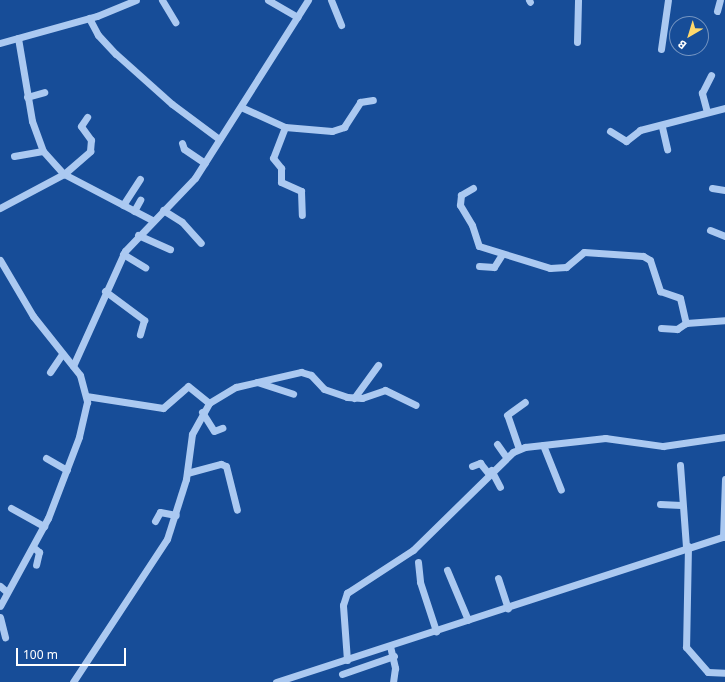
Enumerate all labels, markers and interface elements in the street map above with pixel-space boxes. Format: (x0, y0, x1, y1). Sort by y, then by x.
north arrow (669, 16, 709, 56)
text: B (674, 37, 689, 53)
scale bar (18, 640, 128, 666)
text: 100 m (23, 646, 58, 663)

